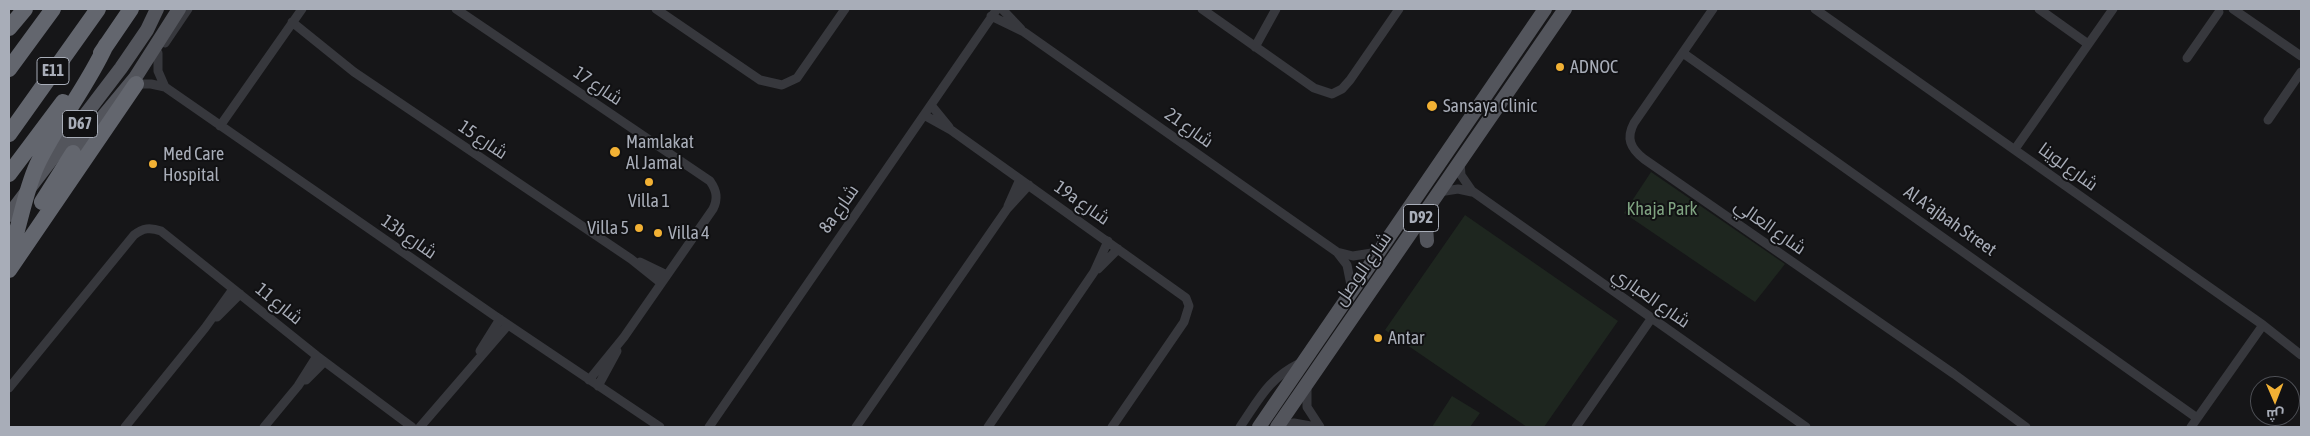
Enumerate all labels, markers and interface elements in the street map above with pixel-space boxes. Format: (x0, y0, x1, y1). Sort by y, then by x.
place label: ADNOC (1570, 56, 1618, 78)
road number: E11 (37, 58, 69, 84)
marker: ADNOC (1554, 61, 1566, 73)
street label: شارع 17 (569, 62, 627, 110)
place label: Sansaya Clinic (1443, 95, 1537, 117)
marker: Sansaya Clinic (1425, 99, 1439, 113)
street label: شارع 21 (1161, 104, 1217, 152)
road number: D67 (62, 110, 98, 138)
street label: شارع 15 (454, 116, 512, 164)
place label: Mamlakat Al Jamal (626, 131, 694, 173)
street label: شارع لوينا (2034, 138, 2102, 196)
place label: Med Care Hospital (163, 143, 224, 186)
marker: Mamlakat Al Jamal (608, 145, 622, 159)
marker: Med Care Hospital (147, 158, 159, 170)
marker: Villa 1 (643, 176, 655, 188)
street label: 19a شارع (1050, 176, 1114, 230)
street label: 8a شارع (815, 181, 863, 237)
street label: Al A’ajbah Street (1900, 181, 2000, 261)
place label: Villa 1 (628, 190, 670, 212)
street label: شارع العالي (1730, 195, 1810, 259)
park label: Khaja Park (1627, 198, 1697, 220)
road number: D92 (1404, 204, 1438, 232)
street label: 13b شارع (377, 210, 441, 264)
place label: Villa 5 (587, 217, 629, 239)
marker: Villa 5 (633, 222, 645, 234)
place label: Villa 4 (668, 222, 710, 244)
marker: Villa 4 (652, 227, 664, 239)
street label: شارع الوصل (1330, 228, 1396, 310)
street label: شارع العباري (1608, 263, 1694, 333)
street label: شارع 11 (251, 279, 307, 329)
place label: Antar (1388, 327, 1424, 349)
marker: Antar (1372, 332, 1384, 344)
north arrow (2250, 376, 2300, 426)
text: ش (2266, 407, 2284, 423)

